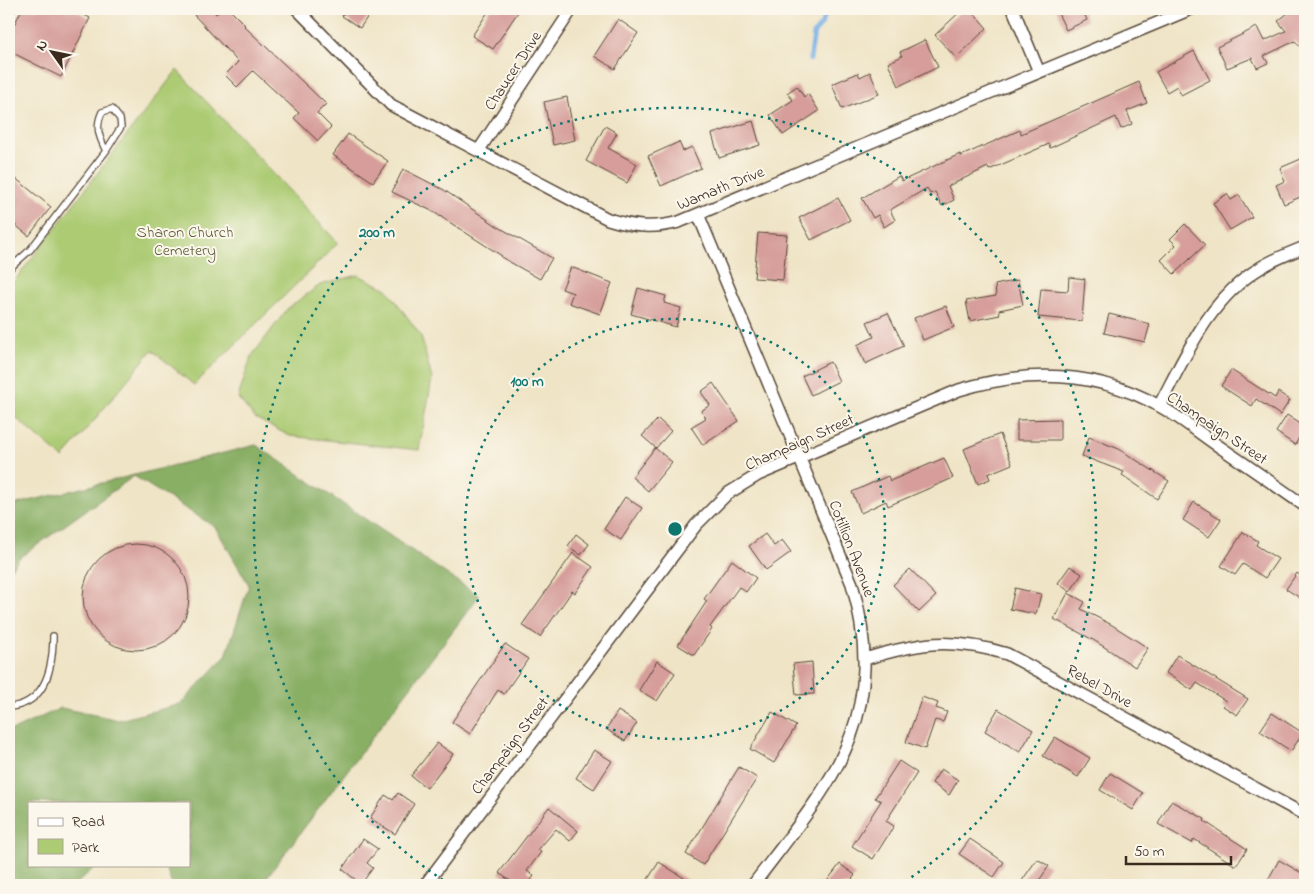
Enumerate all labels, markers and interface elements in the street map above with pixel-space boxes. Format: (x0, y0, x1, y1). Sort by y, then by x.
street label: Chaucer Drive (479, 26, 549, 116)
north arrow (28, 28, 78, 78)
text: N (31, 36, 54, 55)
street label: Wamath Drive (673, 160, 769, 217)
park label: Sharon Church Cemetery (137, 221, 233, 263)
text: 200 m (358, 222, 395, 244)
text: 100 m (510, 371, 544, 393)
street label: Champaign Street (1162, 386, 1273, 472)
street label: Champaign Street (741, 408, 859, 478)
street label: Cotillion Avenue (822, 497, 881, 601)
centre of rings (666, 520, 684, 538)
street label: Rebel Drive (1062, 659, 1137, 715)
street label: Champaign Street (466, 692, 556, 800)
legend (28, 802, 190, 866)
text: Road (72, 811, 105, 833)
scale bar (1126, 834, 1232, 866)
text: Park (72, 837, 100, 859)
text: 50 m (1134, 841, 1165, 863)

